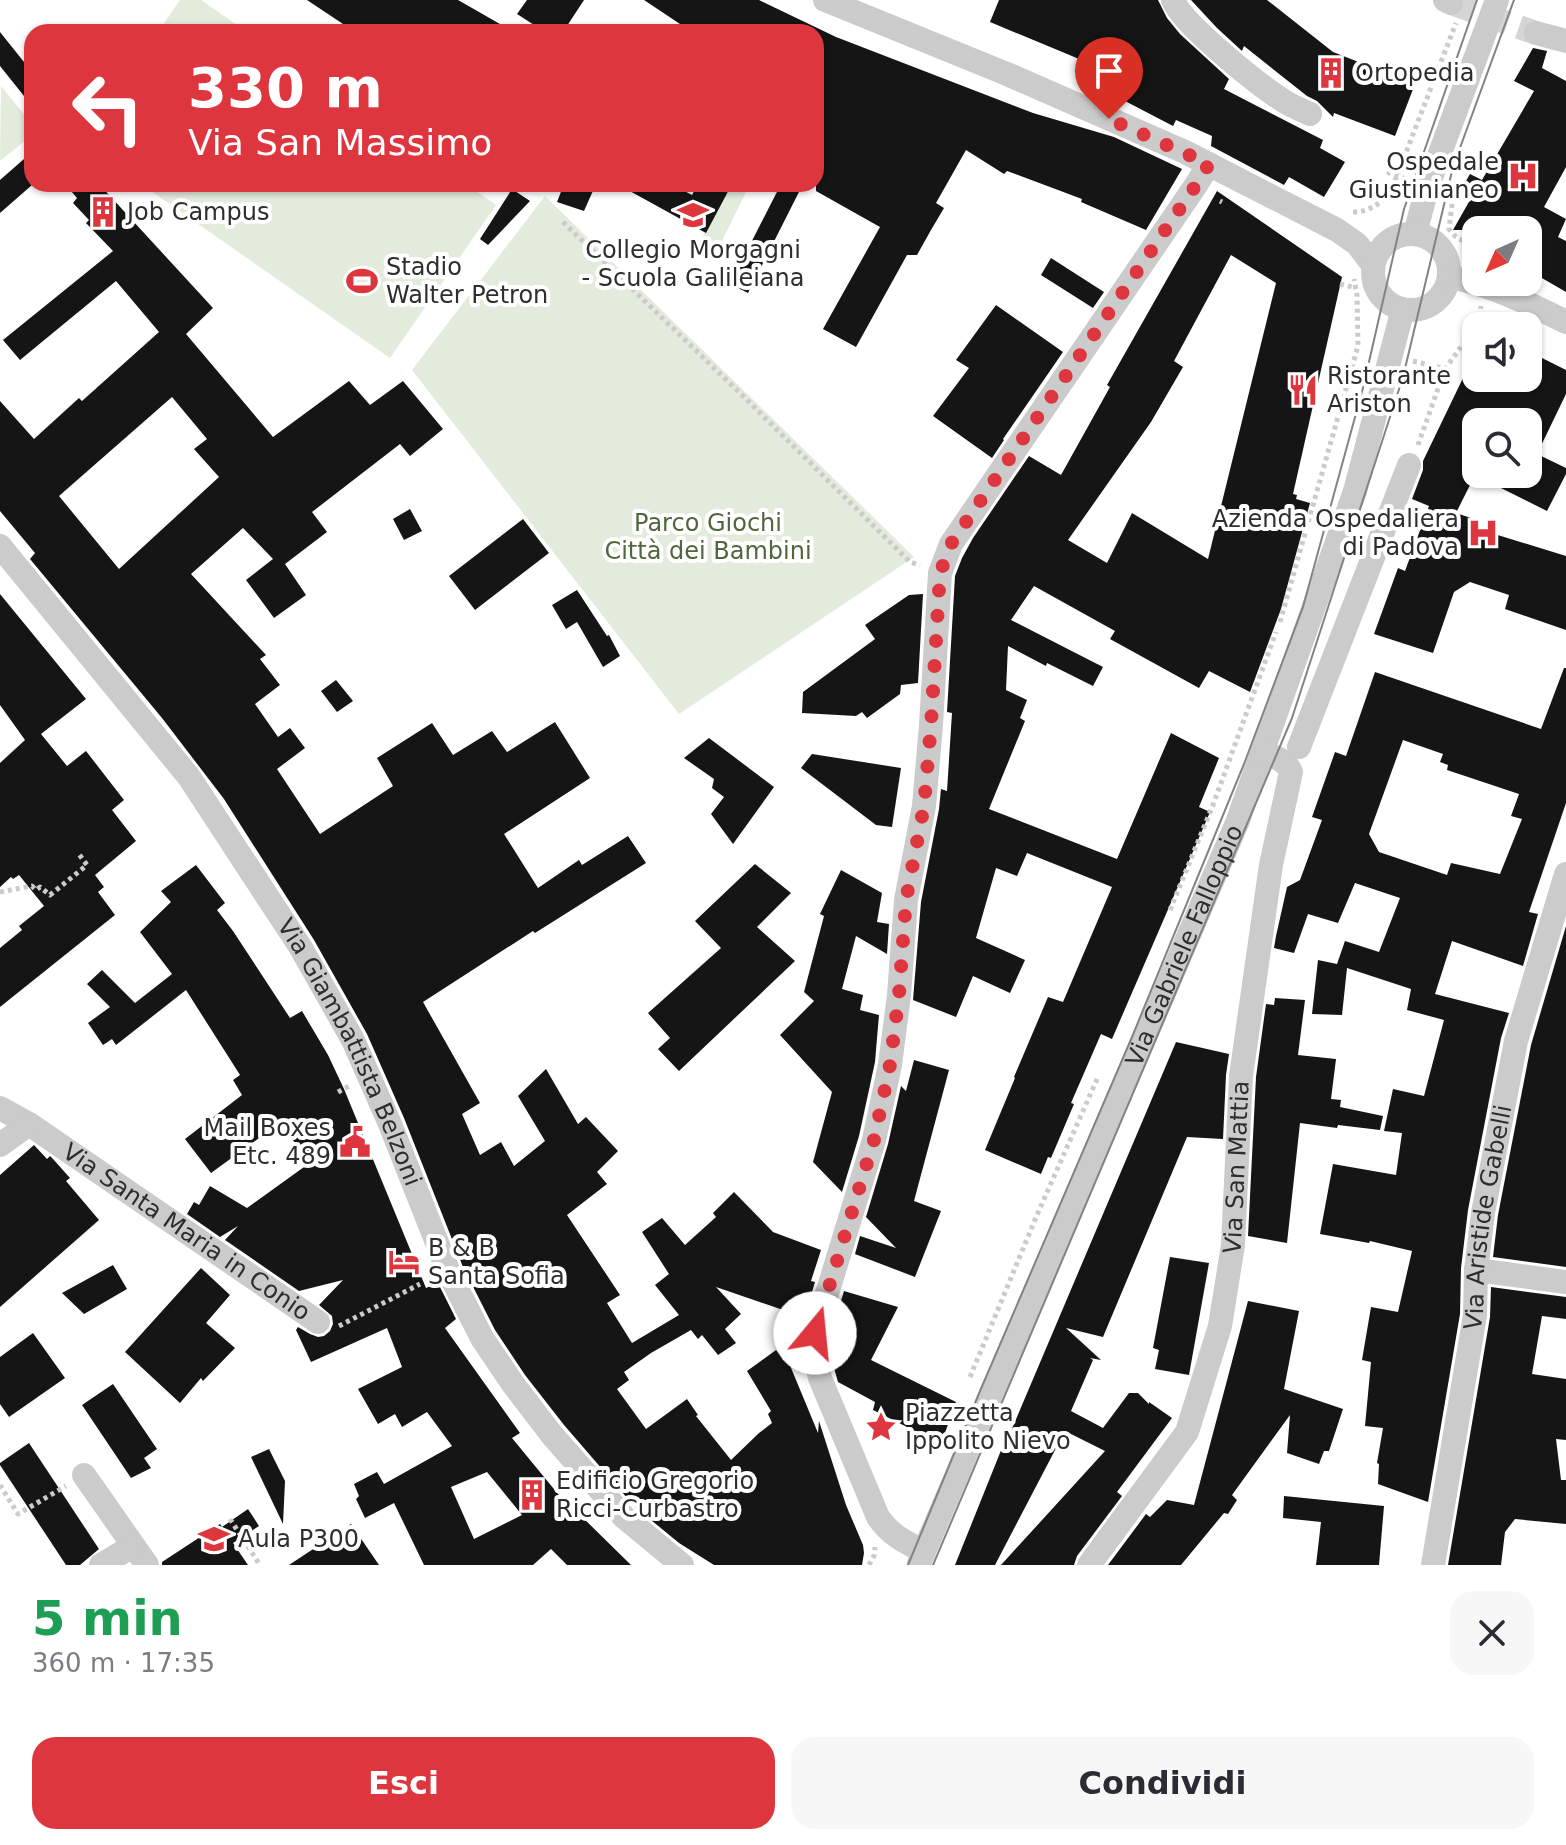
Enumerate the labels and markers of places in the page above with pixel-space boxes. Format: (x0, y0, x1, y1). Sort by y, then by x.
pin (1075, 37, 1143, 119)
building icon: Ortopedia (1314, 56, 1348, 90)
place label: Ortopedia (1355, 59, 1474, 87)
place label: Ospedale Giustinianeo (1349, 148, 1499, 204)
hospital icon: Ospedale Giustinianeo (1506, 159, 1540, 193)
building icon: Job Campus (86, 195, 120, 229)
place label: Job Campus (125, 198, 269, 226)
school or university icon: Collegio Morgagni - Scuola Galileiana (676, 198, 710, 232)
place label: Collegio Morgagni - Scuola Galileiana (582, 236, 804, 292)
place label: Stadio Walter Petron (386, 253, 548, 309)
sports icon: Stadio Walter Petron (345, 264, 379, 298)
place label: Ristorante Ariston (1327, 362, 1451, 418)
restaurant icon: Ristorante Ariston (1286, 373, 1320, 407)
place label: Azienda Ospedaliera di Padova (1212, 505, 1459, 561)
hospital icon: Azienda Ospedaliera di Padova (1466, 516, 1500, 550)
place label: Mail Boxes Etc. 489 (203, 1114, 331, 1170)
public building icon: Mail Boxes Etc. 489 (338, 1125, 372, 1159)
place label: B & B Santa Sofia (428, 1234, 565, 1290)
hotel icon: B & B Santa Sofia (387, 1245, 421, 1279)
place label: Piazzetta Ippolito Nievo (905, 1399, 1071, 1455)
place icon: Piazzetta Ippolito Nievo (864, 1410, 898, 1444)
place label: Edificio Gregorio Ricci-Curbastro (556, 1467, 754, 1523)
building icon: Edificio Gregorio Ricci-Curbastro (515, 1478, 549, 1512)
school or university icon: Aula P300 (197, 1522, 231, 1556)
place label: Aula P300 (238, 1525, 359, 1553)

